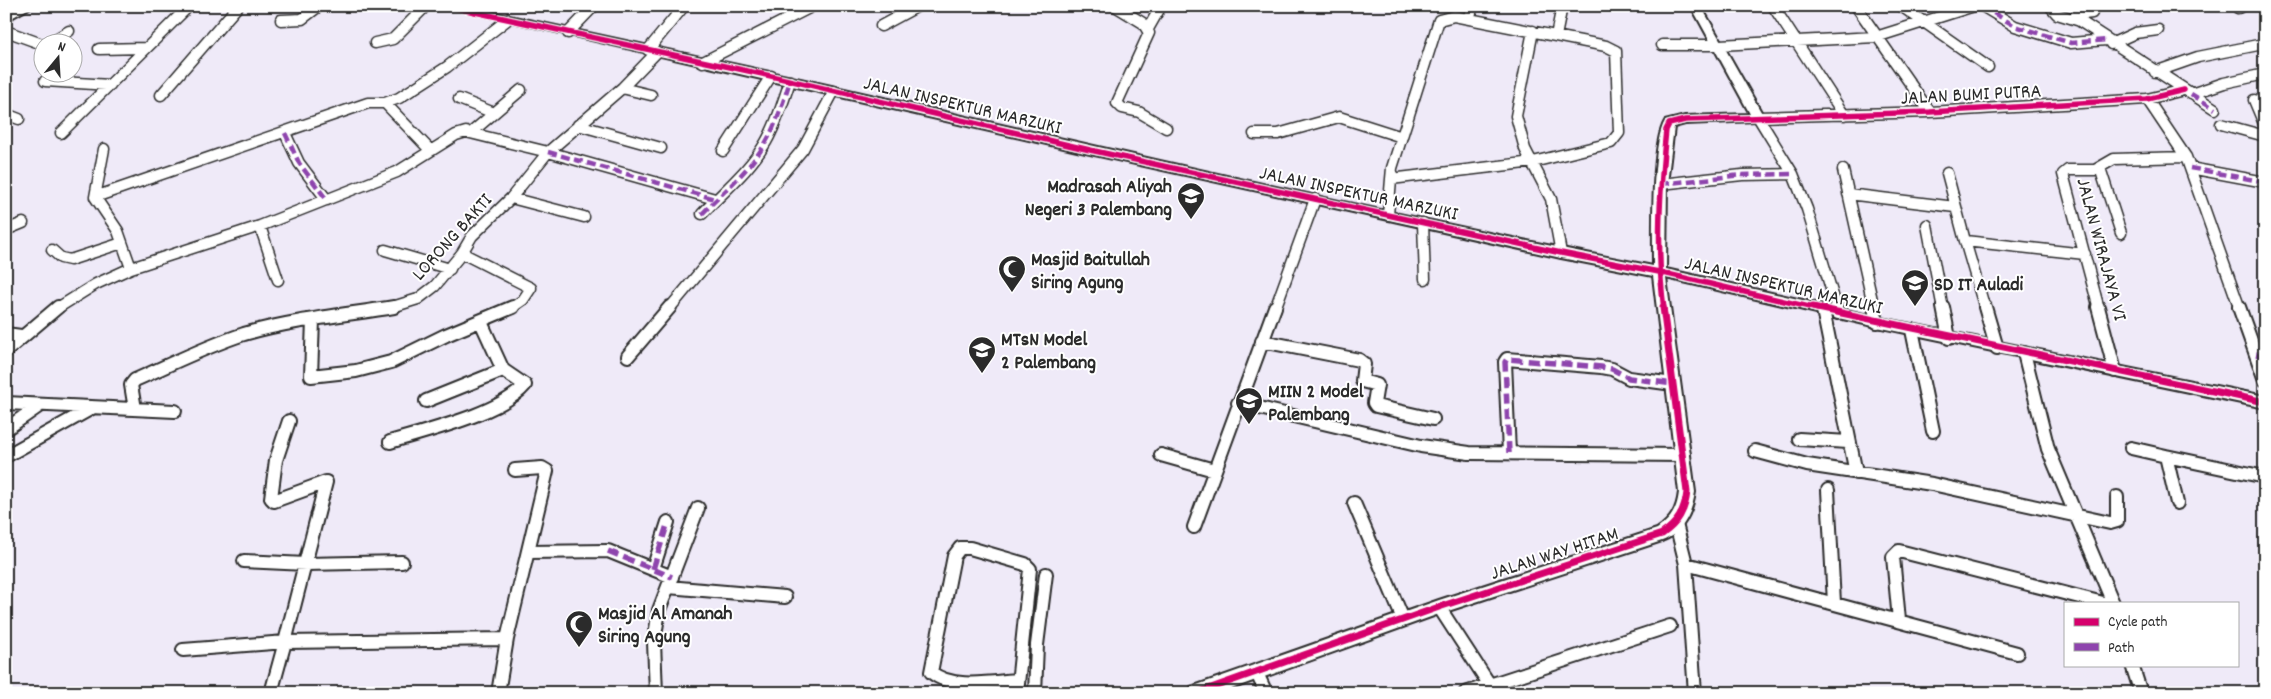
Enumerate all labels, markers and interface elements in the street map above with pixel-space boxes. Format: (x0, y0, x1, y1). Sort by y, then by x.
north arrow (32, 32, 82, 82)
text: N (55, 37, 68, 58)
street label: JALAN INSPEKTUR MARZUKI (861, 71, 1064, 143)
street label: JALAN BUMI PUTRA (1900, 78, 2042, 114)
street label: JALAN INSPEKTUR MARZUKI (1257, 160, 1460, 230)
place label: Madrasah Aliyah Negeri 3 Palembang (1025, 174, 1172, 225)
street label: JALAN WIRAJAYA VI (2068, 175, 2133, 324)
school or university icon: Madrasah Aliyah Negeri 3 Palembang (1176, 181, 1206, 220)
street label: LORONG BAKTI (406, 188, 500, 288)
place label: Masjid Baitullah Siring Agung (1031, 247, 1150, 298)
street label: JALAN INSPEKTUR MARZUKI (1682, 251, 1885, 323)
mosque icon: Masjid Baitullah Siring Agung (997, 254, 1027, 293)
school or university icon: SD IT Auladi (1900, 268, 1930, 307)
place label: SD IT Auladi (1934, 272, 2024, 300)
place label: MTsN Model 2 Palembang (1001, 327, 1096, 378)
school or university icon: MTsN Model 2 Palembang (967, 335, 997, 374)
place label: MIIN 2 Model Palembang (1268, 379, 1364, 430)
school or university icon: MIIN 2 Model Palembang (1234, 386, 1264, 425)
street label: JALAN WAY HITAM (1487, 521, 1623, 589)
place label: Masjid Al Amanah Siring Agung (598, 601, 732, 652)
legend (2064, 602, 2238, 666)
mosque icon: Masjid Al Amanah Siring Agung (564, 609, 594, 648)
text: Cycle path (2108, 612, 2168, 634)
text: Path (2108, 638, 2134, 660)

